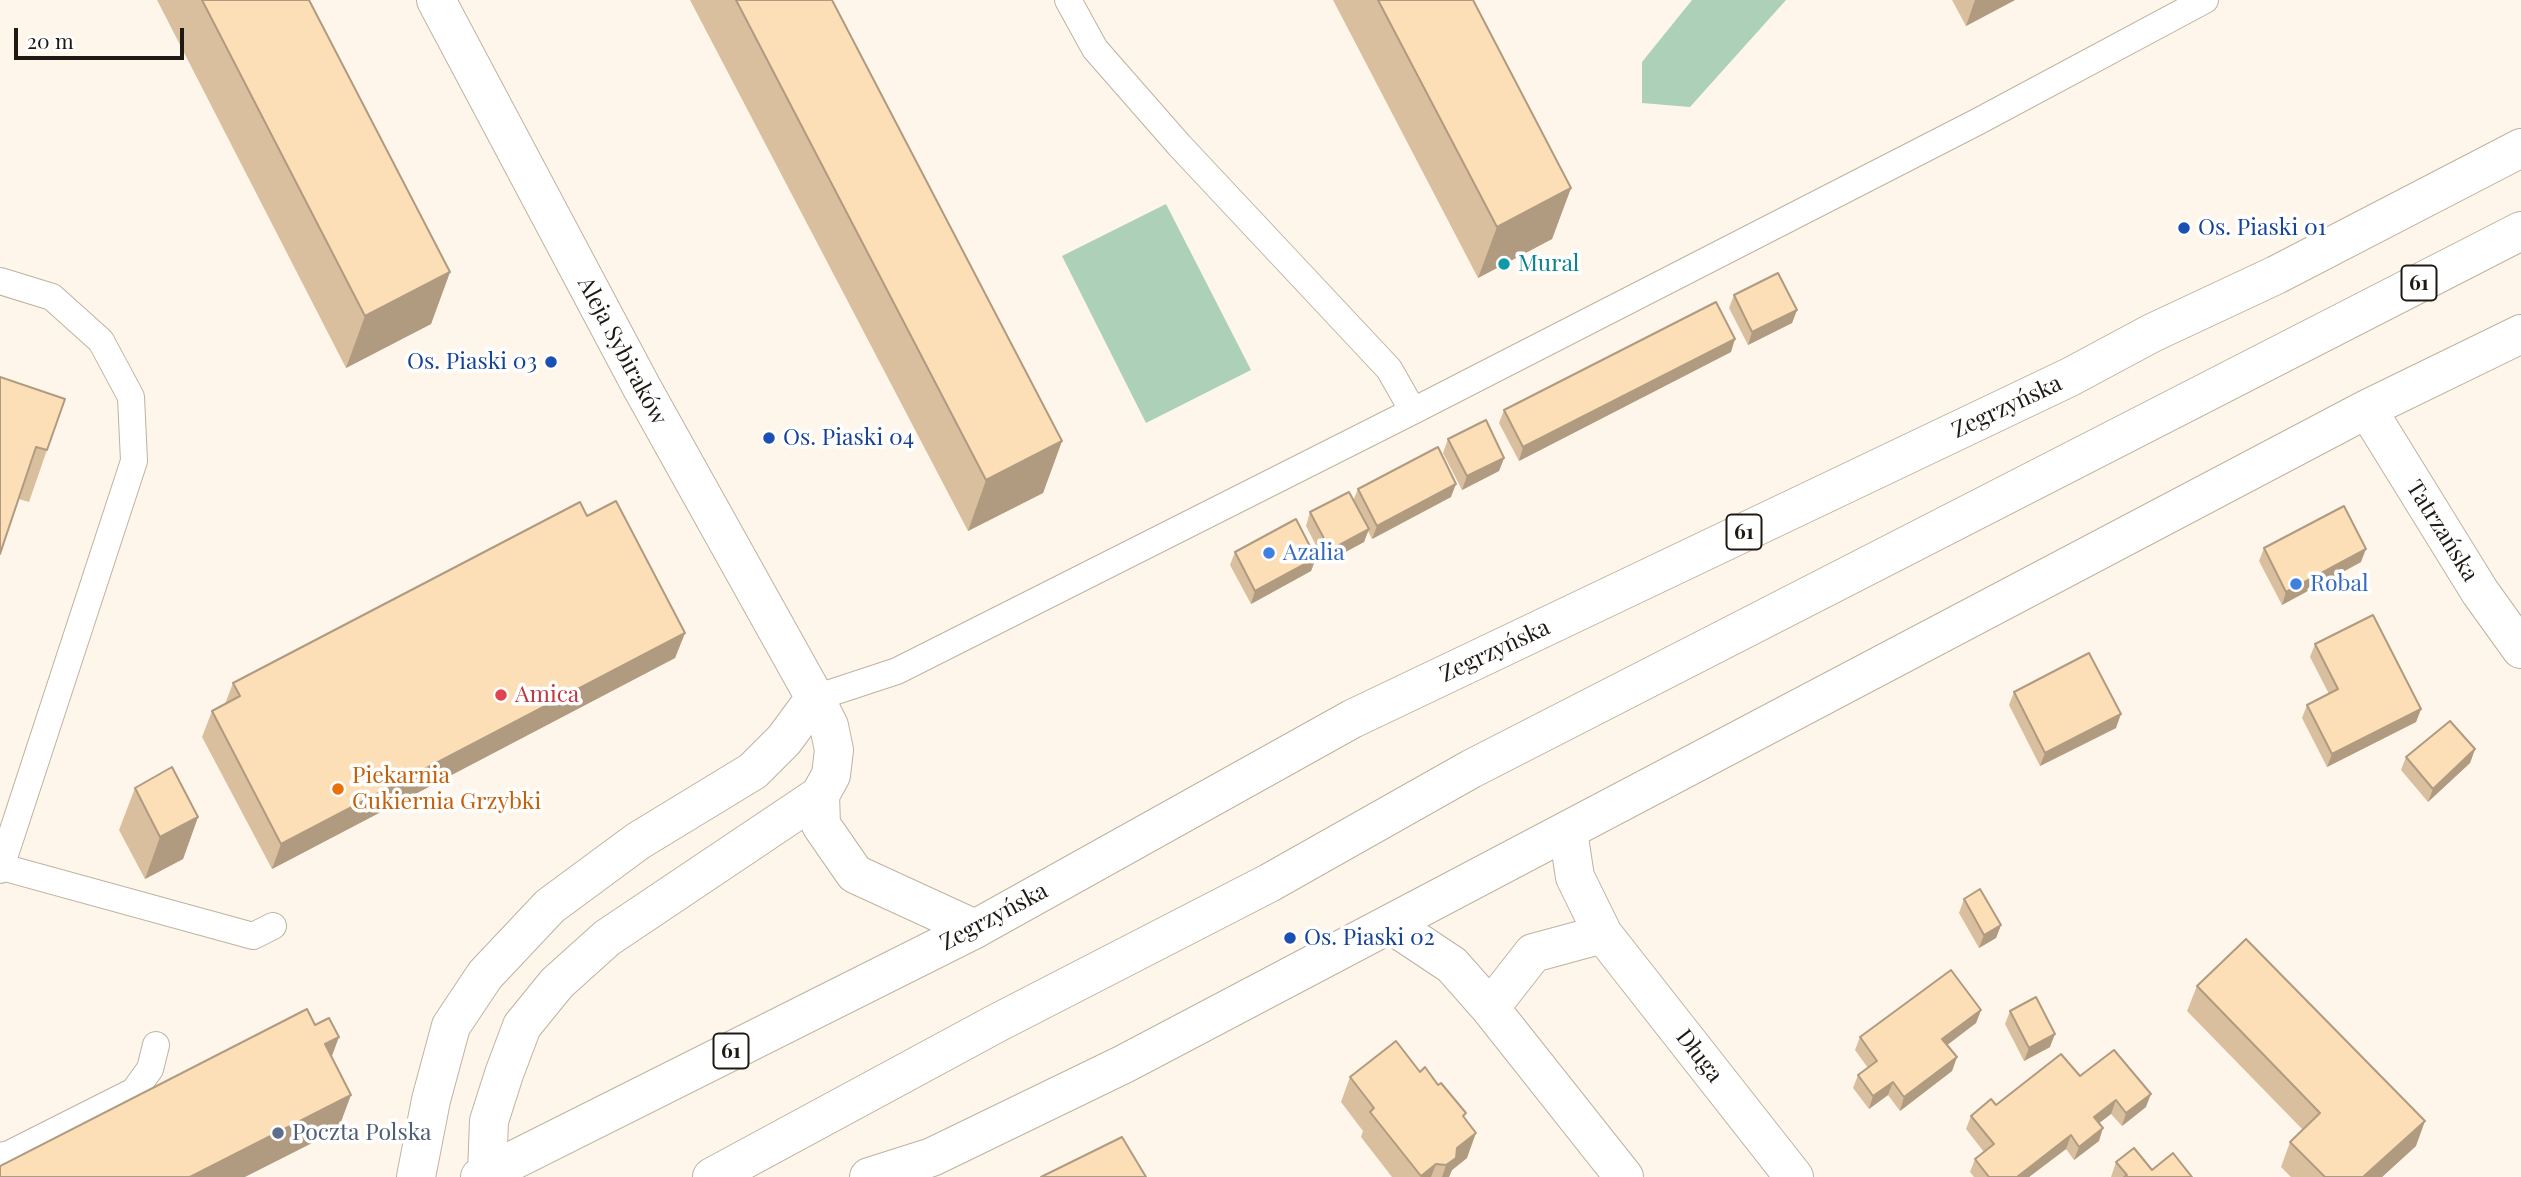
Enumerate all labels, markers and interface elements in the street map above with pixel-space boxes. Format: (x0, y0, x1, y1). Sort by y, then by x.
scale bar (18, 14, 187, 58)
text: 20 m (27, 26, 74, 54)
place label: Os. Piaski 01 (2198, 214, 2326, 242)
marker: Os. Piaski 01 (2176, 220, 2192, 236)
place label: Mural (1518, 250, 1579, 278)
marker: Mural (1496, 256, 1512, 272)
road number: 61 (2402, 266, 2436, 300)
street label: Aleja Sybiraków (571, 272, 673, 430)
place label: Os. Piaski 03 (407, 348, 537, 376)
marker: Os. Piaski 03 (543, 354, 559, 370)
street label: Zegrzyńska (1948, 370, 2066, 444)
place label: Os. Piaski 04 (783, 424, 914, 452)
marker: Os. Piaski 04 (761, 430, 777, 446)
street label: Tatrzańska (2400, 475, 2484, 587)
road number: 61 (1726, 514, 1762, 550)
place label: Azalia (1283, 539, 1345, 567)
marker: Azalia (1261, 545, 1277, 561)
place label: Robal (2310, 570, 2368, 598)
marker: Robal (2288, 576, 2304, 592)
street label: Zegrzyńska (1436, 614, 1554, 688)
place label: Amica (515, 681, 579, 709)
marker: Amica (493, 687, 509, 703)
place label: Piekarnia Cukiernia Grzybki (352, 762, 541, 816)
marker: Piekarnia Cukiernia Grzybki (330, 781, 346, 797)
street label: Zegrzyńska (935, 877, 1053, 957)
place label: Os. Piaski 02 (1304, 924, 1435, 952)
marker: Os. Piaski 02 (1282, 930, 1298, 946)
street label: Długa (1670, 1024, 1728, 1088)
road number: 61 (714, 1034, 748, 1068)
place label: Poczta Polska (292, 1119, 432, 1147)
marker: Poczta Polska (270, 1125, 286, 1141)

